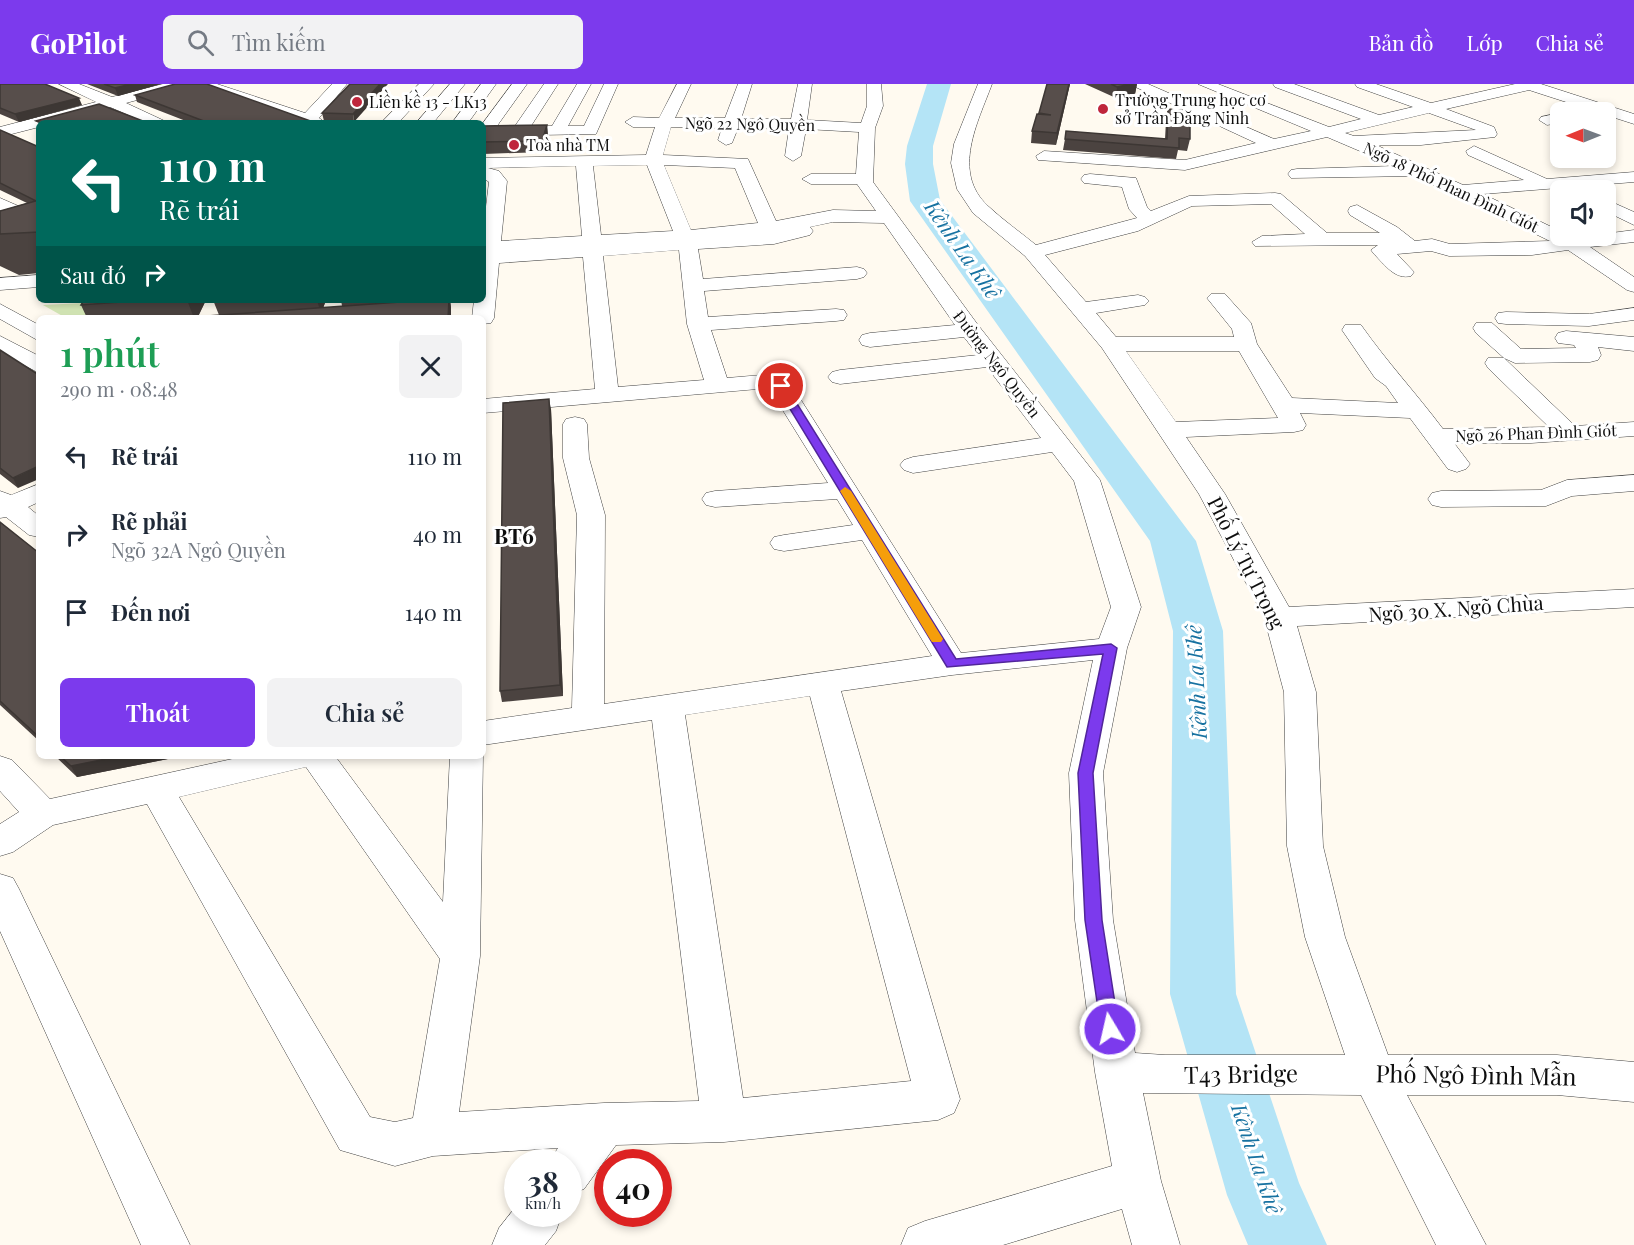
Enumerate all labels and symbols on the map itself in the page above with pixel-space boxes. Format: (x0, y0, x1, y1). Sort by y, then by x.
place label: Liền kề 13 - LK13 (369, 89, 487, 112)
place label: Trường Trung học cơ sở Trần Đăng Ninh (1115, 89, 1266, 128)
marker: Liền kề 13 - LK13 (350, 95, 364, 109)
marker: Trường Trung học cơ sở Trần Đăng Ninh (1096, 102, 1110, 116)
north arrow (1550, 102, 1616, 168)
street label: Ngõ 22 Ngô Quyền (685, 110, 816, 135)
place label: Toà nhà TM (526, 134, 610, 155)
street label: Ngõ 18 Phố Phan Đình Giót (1360, 135, 1543, 237)
marker: Toà nhà TM (507, 138, 521, 152)
water label: Kênh La Khê (919, 193, 1009, 305)
street label: Đường Ngô Quyền (949, 305, 1048, 422)
pin (755, 360, 806, 411)
street label: Ngõ 26 Phan Đình Giót (1455, 419, 1617, 446)
street label: Phố Lý Tự Trọng (1202, 491, 1293, 634)
district label: BT6 (494, 521, 534, 549)
street label: Ngõ 30 X. Ngõ Chùa (1367, 588, 1544, 627)
water label: Kênh La Khê (1178, 622, 1212, 741)
position arrow (1078, 997, 1142, 1061)
street label: Phố Ngô Đình Mẫn (1375, 1055, 1577, 1092)
street label: T43 Bridge (1184, 1056, 1298, 1090)
water label: Kênh La Khê (1226, 1099, 1290, 1219)
speed limit sign: 40 (594, 1149, 672, 1227)

